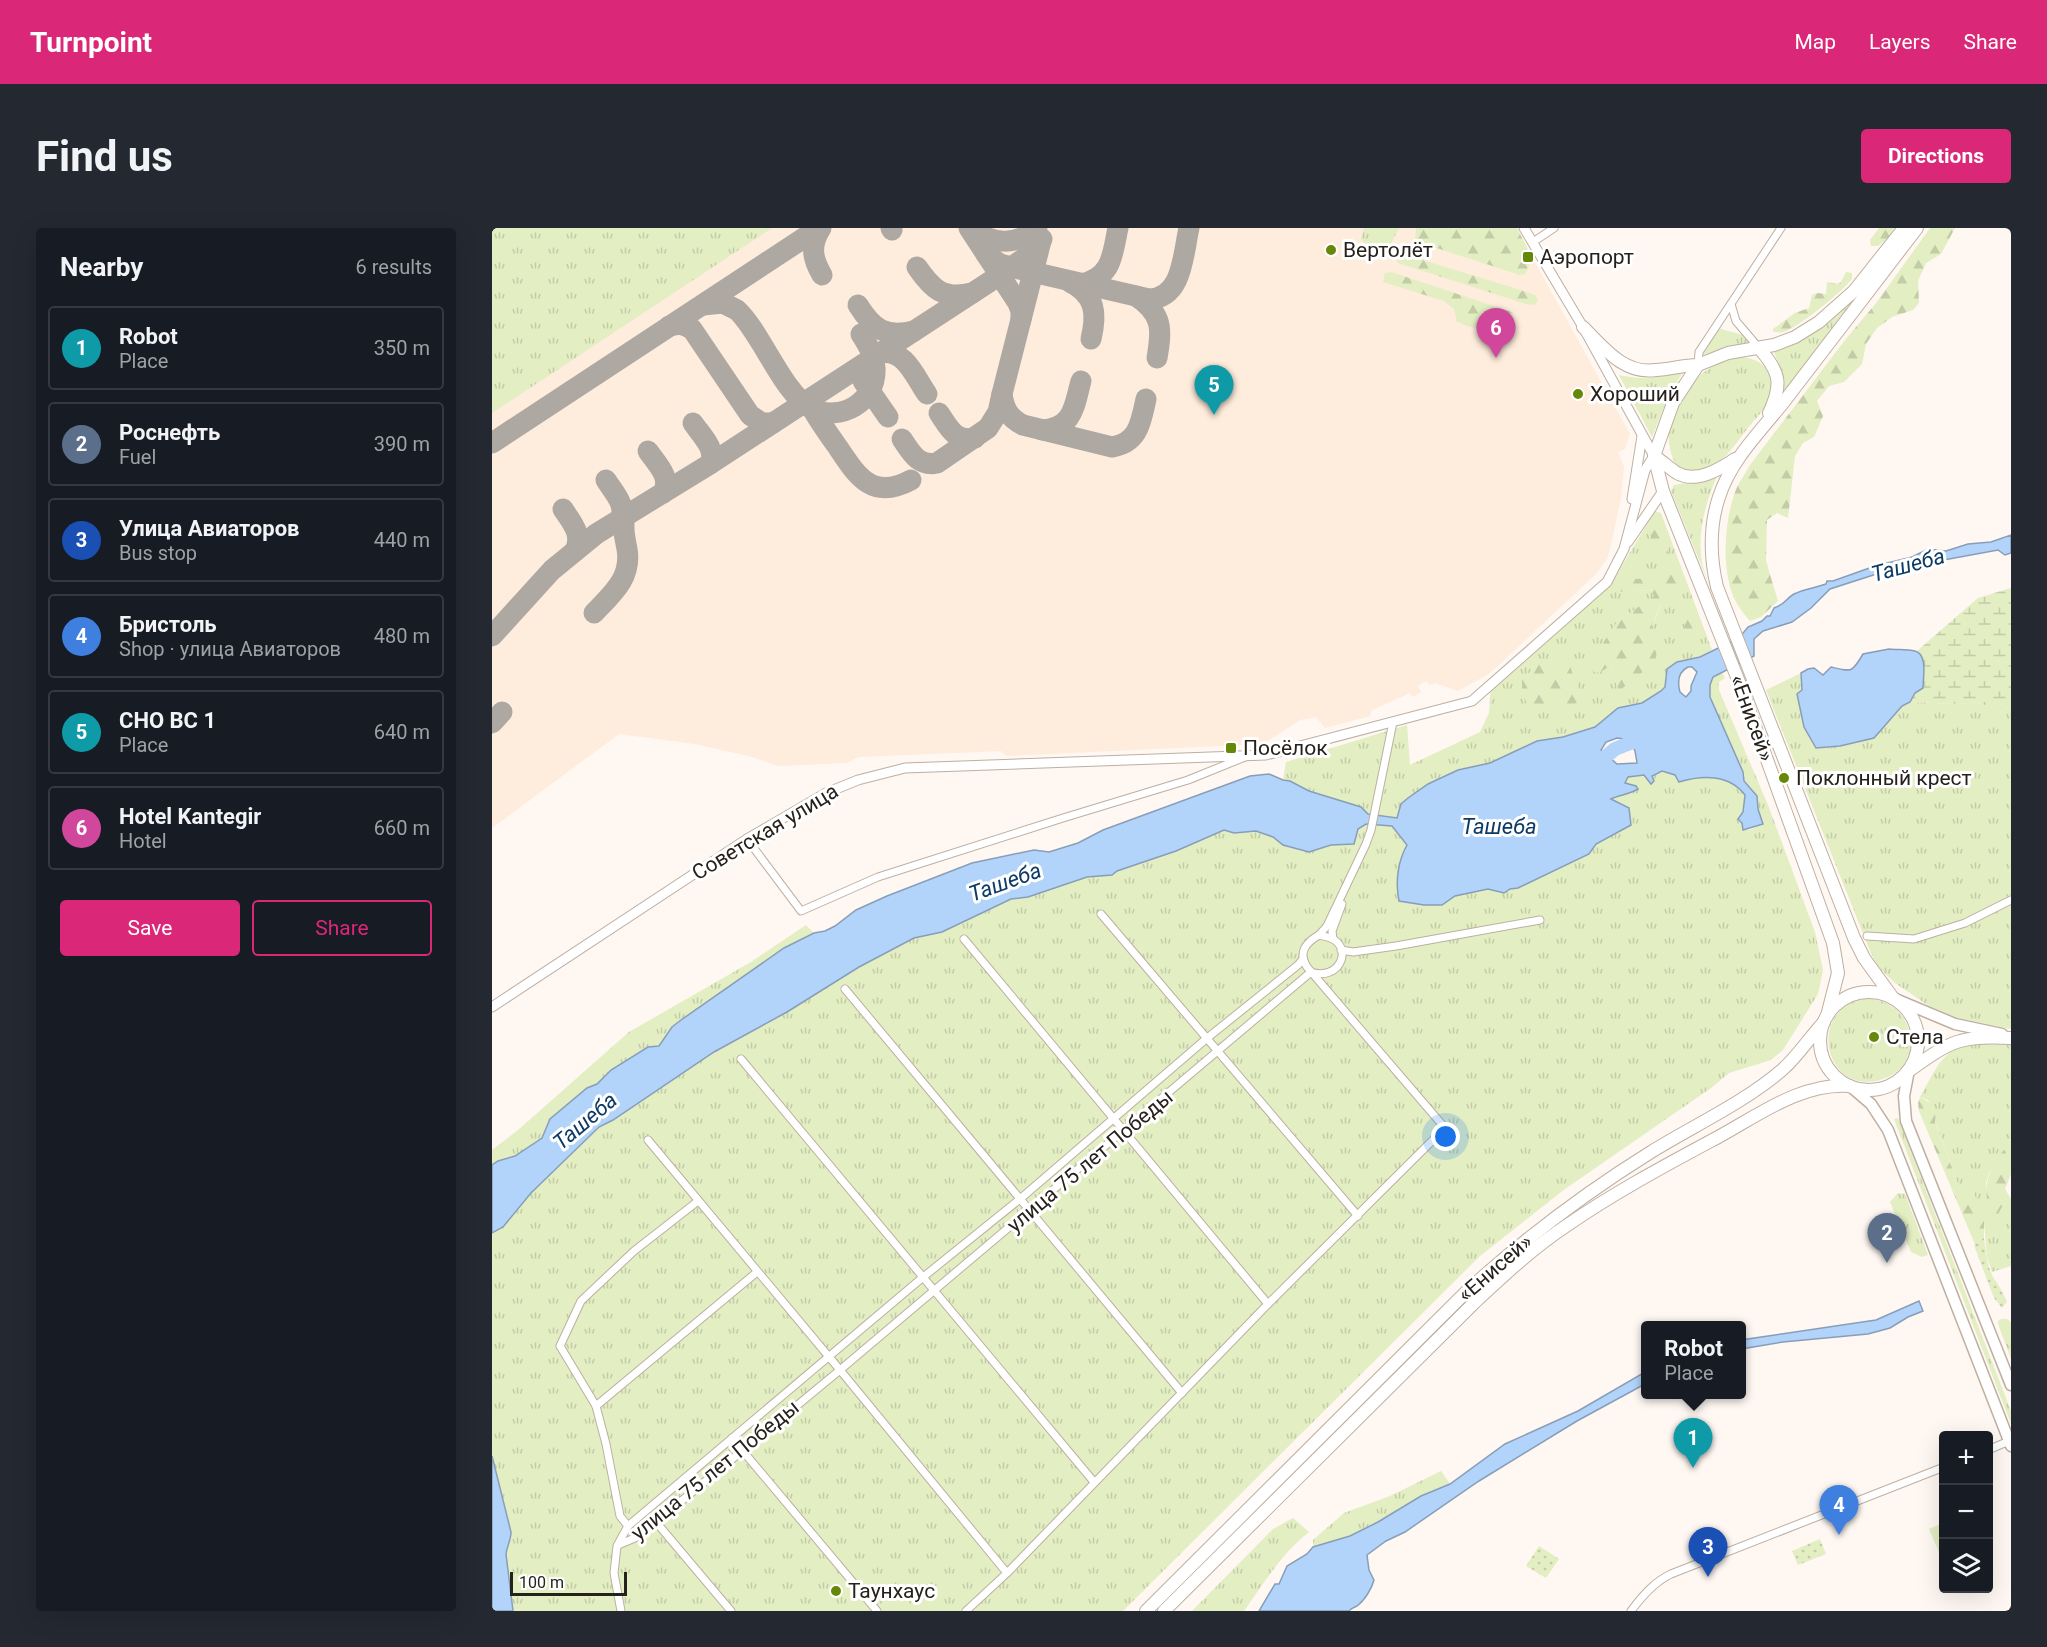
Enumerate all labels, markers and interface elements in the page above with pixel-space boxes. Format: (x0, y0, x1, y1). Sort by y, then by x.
text: Turnpoint (30, 26, 152, 59)
text: Map (1794, 30, 1836, 54)
text: Layers (1869, 30, 1930, 54)
text: Share (1963, 30, 2017, 54)
button: Directions (1861, 129, 2011, 183)
text: Find us (36, 132, 173, 181)
place label: Вертолёт (1343, 238, 1433, 262)
marker: Вертолёт (1324, 243, 1338, 257)
place label: Аэропорт (1540, 245, 1634, 269)
marker: Аэропорт (1521, 250, 1535, 264)
text: Nearby (60, 252, 143, 282)
text: 6 results (356, 255, 432, 279)
pin: 6 (1476, 308, 1516, 358)
text: Robot (119, 324, 178, 349)
text: 1 (76, 336, 87, 360)
text: 350 m (374, 336, 430, 360)
text: Place (119, 349, 168, 373)
pin: 5 (1194, 366, 1234, 415)
place label: Хороший (1590, 382, 1680, 406)
marker: Хороший (1571, 387, 1585, 401)
text: Роснефть (119, 420, 220, 445)
text: 2 (76, 432, 87, 456)
text: 390 m (374, 432, 430, 456)
text: Fuel (119, 445, 156, 469)
text: Улица Авиаторов (119, 516, 300, 541)
text: 3 (76, 528, 87, 552)
text: 440 m (374, 528, 430, 552)
text: Bus stop (119, 541, 197, 565)
water label: Ташеба (1868, 543, 1948, 587)
text: Бристоль (119, 612, 217, 637)
text: 4 (76, 624, 87, 648)
text: 480 m (374, 624, 430, 648)
text: Shop · улица Авиаторов (119, 637, 341, 661)
street label: «Енисей» (1725, 672, 1779, 765)
text: СНО ВС 1 (119, 708, 216, 733)
text: 5 (76, 720, 87, 744)
text: 640 m (374, 720, 430, 744)
text: Place (119, 733, 168, 757)
place label: Посёлок (1243, 736, 1328, 760)
marker: Посёлок (1224, 741, 1238, 755)
place label: Поклонный крест (1796, 766, 1972, 790)
marker: Поклонный крест (1777, 771, 1791, 785)
street label: Советская улица (688, 779, 842, 885)
text: Hotel Kantegir (119, 804, 261, 829)
water label: Ташеба (1461, 814, 1537, 839)
text: 6 (76, 816, 87, 840)
text: 660 m (374, 816, 430, 840)
text: Hotel (119, 829, 167, 853)
water label: Ташеба (965, 857, 1045, 907)
button: Save (60, 900, 240, 956)
button: Share (252, 900, 432, 956)
place label: Стела (1886, 1025, 1944, 1049)
marker: Стела (1867, 1030, 1881, 1044)
street label: улица 75 лет Победы (1002, 1085, 1178, 1237)
water label: Ташеба (548, 1087, 622, 1155)
your location (1431, 1122, 1460, 1151)
pin: 2 (1868, 1214, 1906, 1263)
street label: «Енисей» (1453, 1229, 1537, 1307)
popup (1641, 1321, 1746, 1399)
text: Robot (1664, 1336, 1723, 1361)
text: Place (1664, 1361, 1714, 1385)
street label: улица 75 лет Победы (626, 1395, 804, 1545)
pin: 1 (1674, 1418, 1712, 1468)
map controls (1939, 1431, 1993, 1593)
button: + (1939, 1431, 1993, 1485)
button: − (1939, 1485, 1993, 1539)
pin: 4 (1820, 1486, 1858, 1535)
pin: 3 (1688, 1528, 1728, 1577)
button: layers (1939, 1539, 1993, 1593)
scale bar (510, 1569, 627, 1596)
text: 100 m (519, 1573, 564, 1592)
place label: Таунхаус (848, 1579, 935, 1603)
marker: Таунхаус (829, 1584, 843, 1598)

